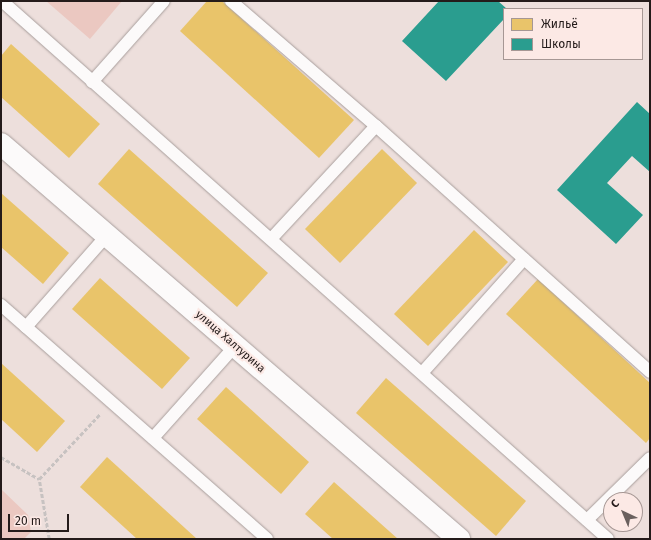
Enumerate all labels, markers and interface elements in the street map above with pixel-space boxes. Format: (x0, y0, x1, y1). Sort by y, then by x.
legend (503, 8, 643, 60)
text: Жильё (541, 17, 578, 31)
text: Школы (541, 37, 581, 51)
street label: улица Халтурина (193, 308, 267, 376)
north arrow (603, 492, 643, 532)
text: С (608, 497, 622, 511)
scale bar (10, 506, 71, 532)
text: 20 m (15, 514, 41, 528)

